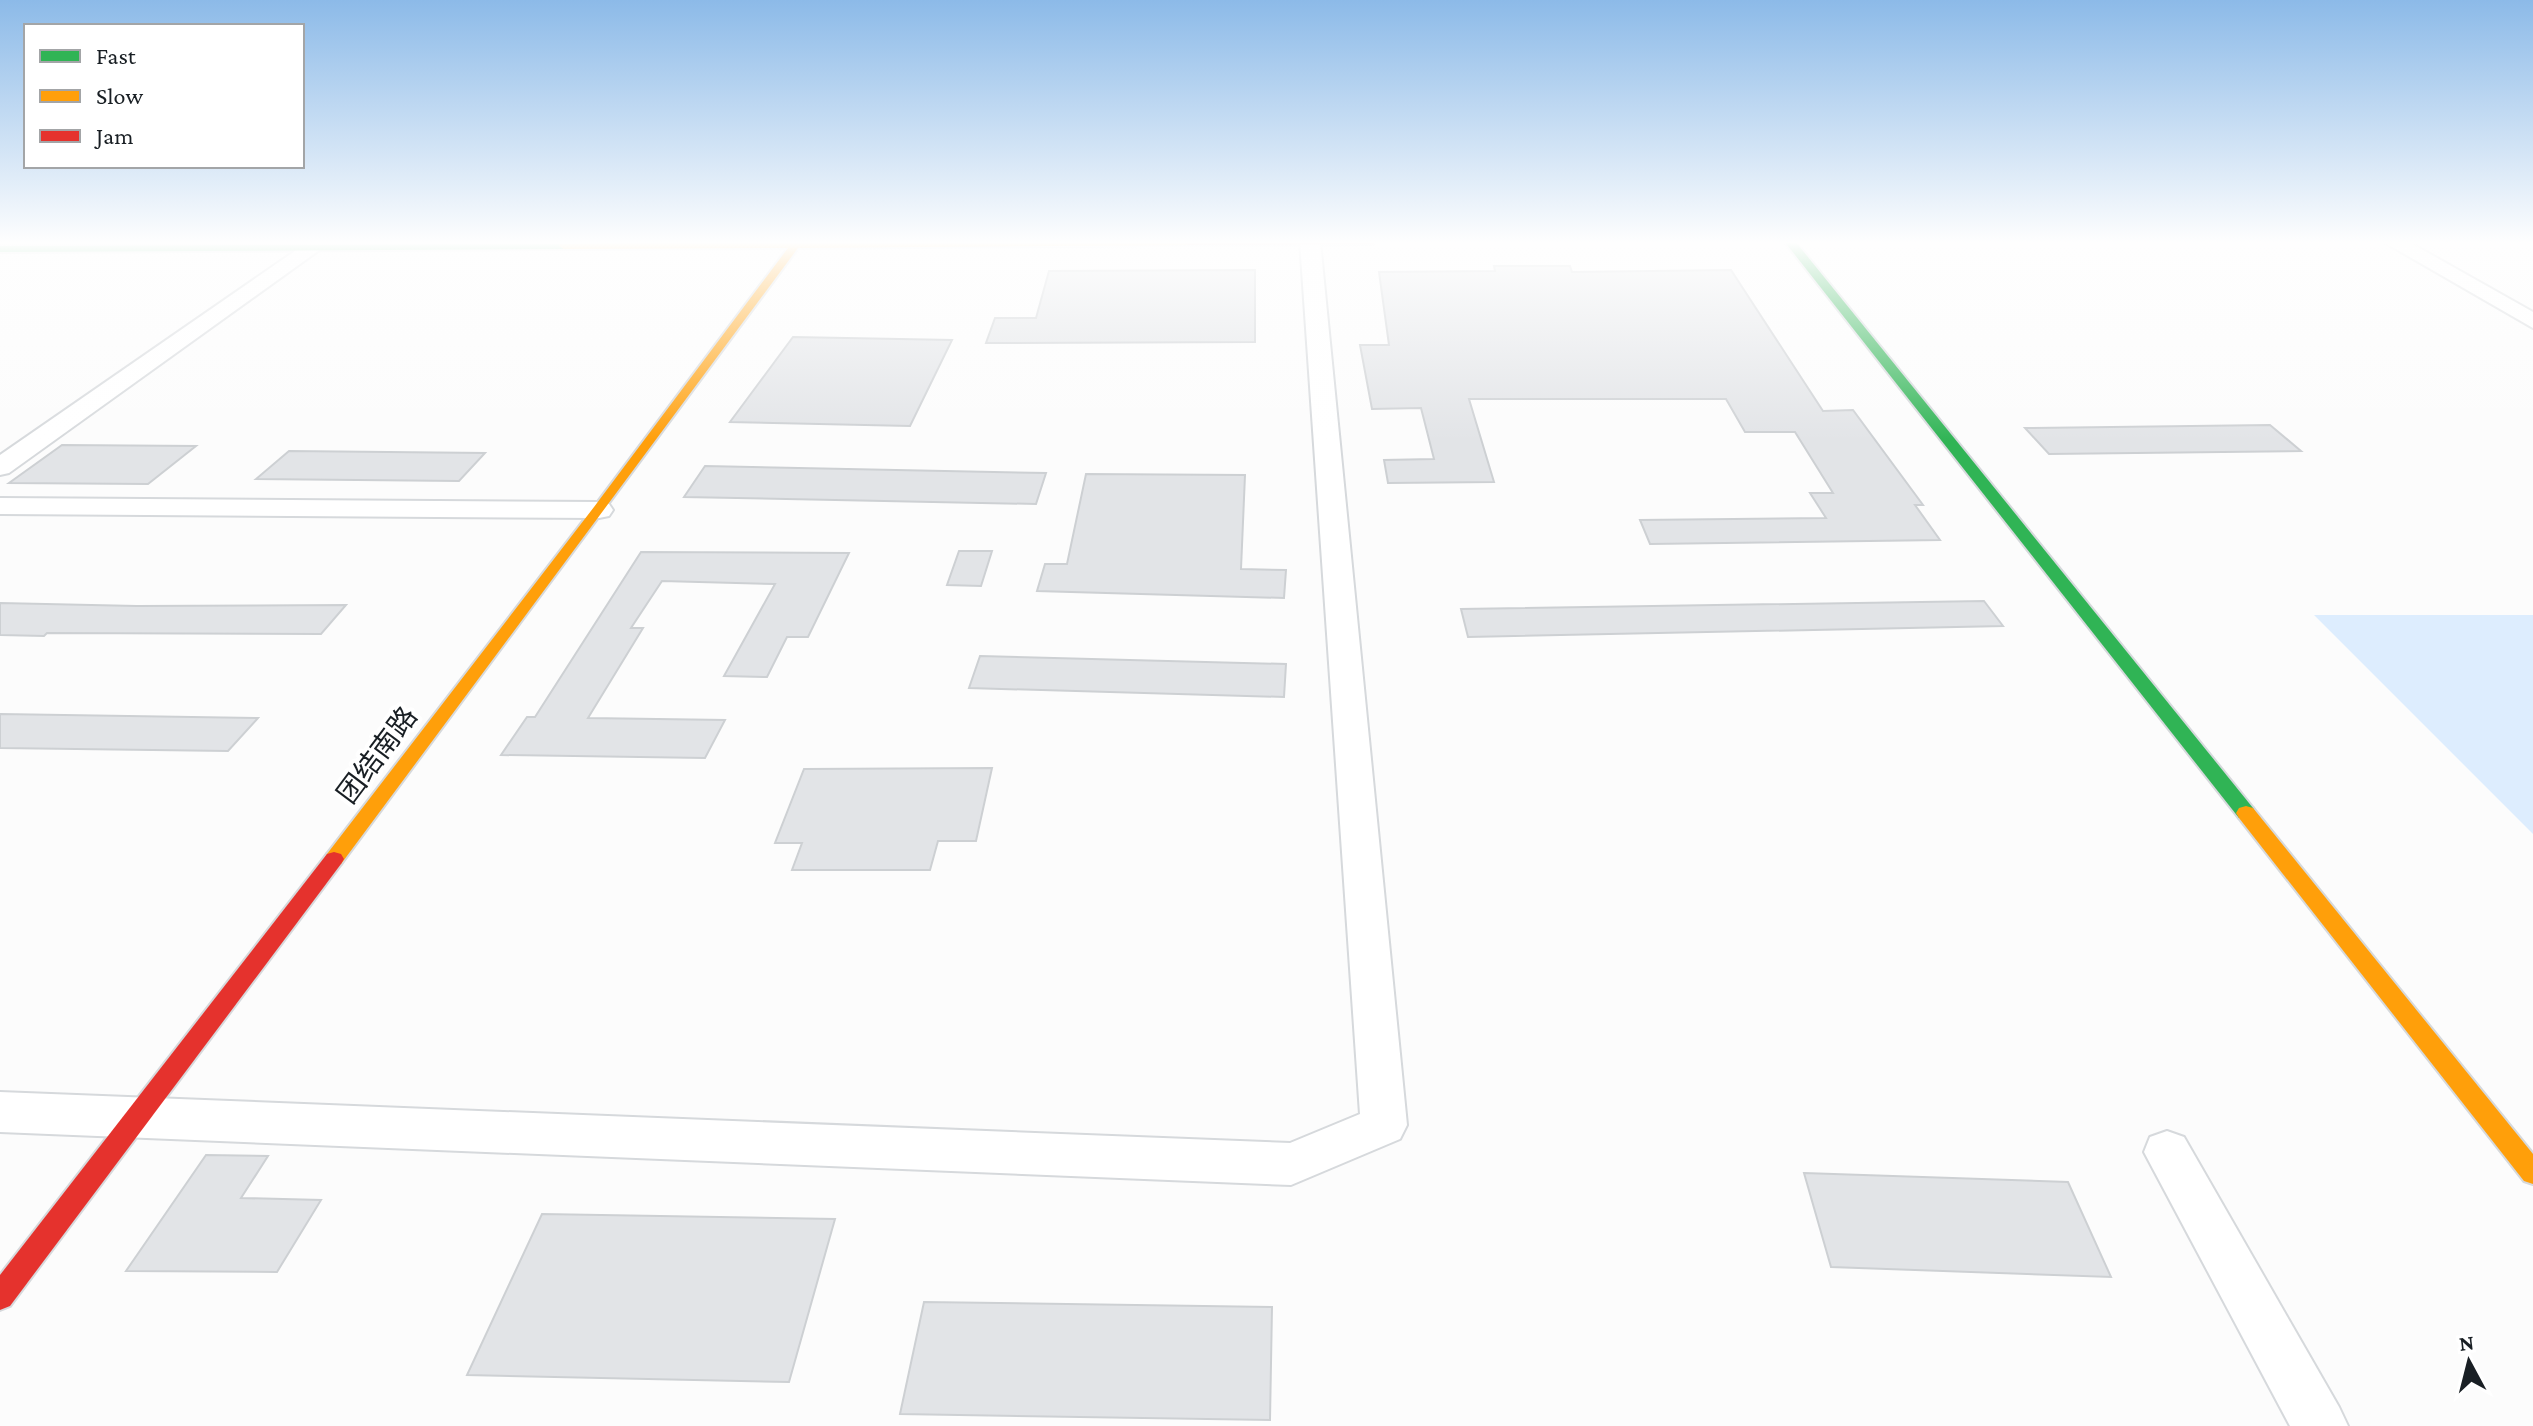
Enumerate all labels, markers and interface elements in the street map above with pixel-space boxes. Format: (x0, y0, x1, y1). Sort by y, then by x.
legend (24, 24, 304, 168)
text: Fast (96, 42, 137, 69)
text: Slow (96, 82, 143, 109)
text: Jam (94, 122, 134, 149)
street label: 团结南路 (331, 701, 423, 809)
north arrow (2429, 1322, 2509, 1402)
text: N (2458, 1329, 2476, 1356)

